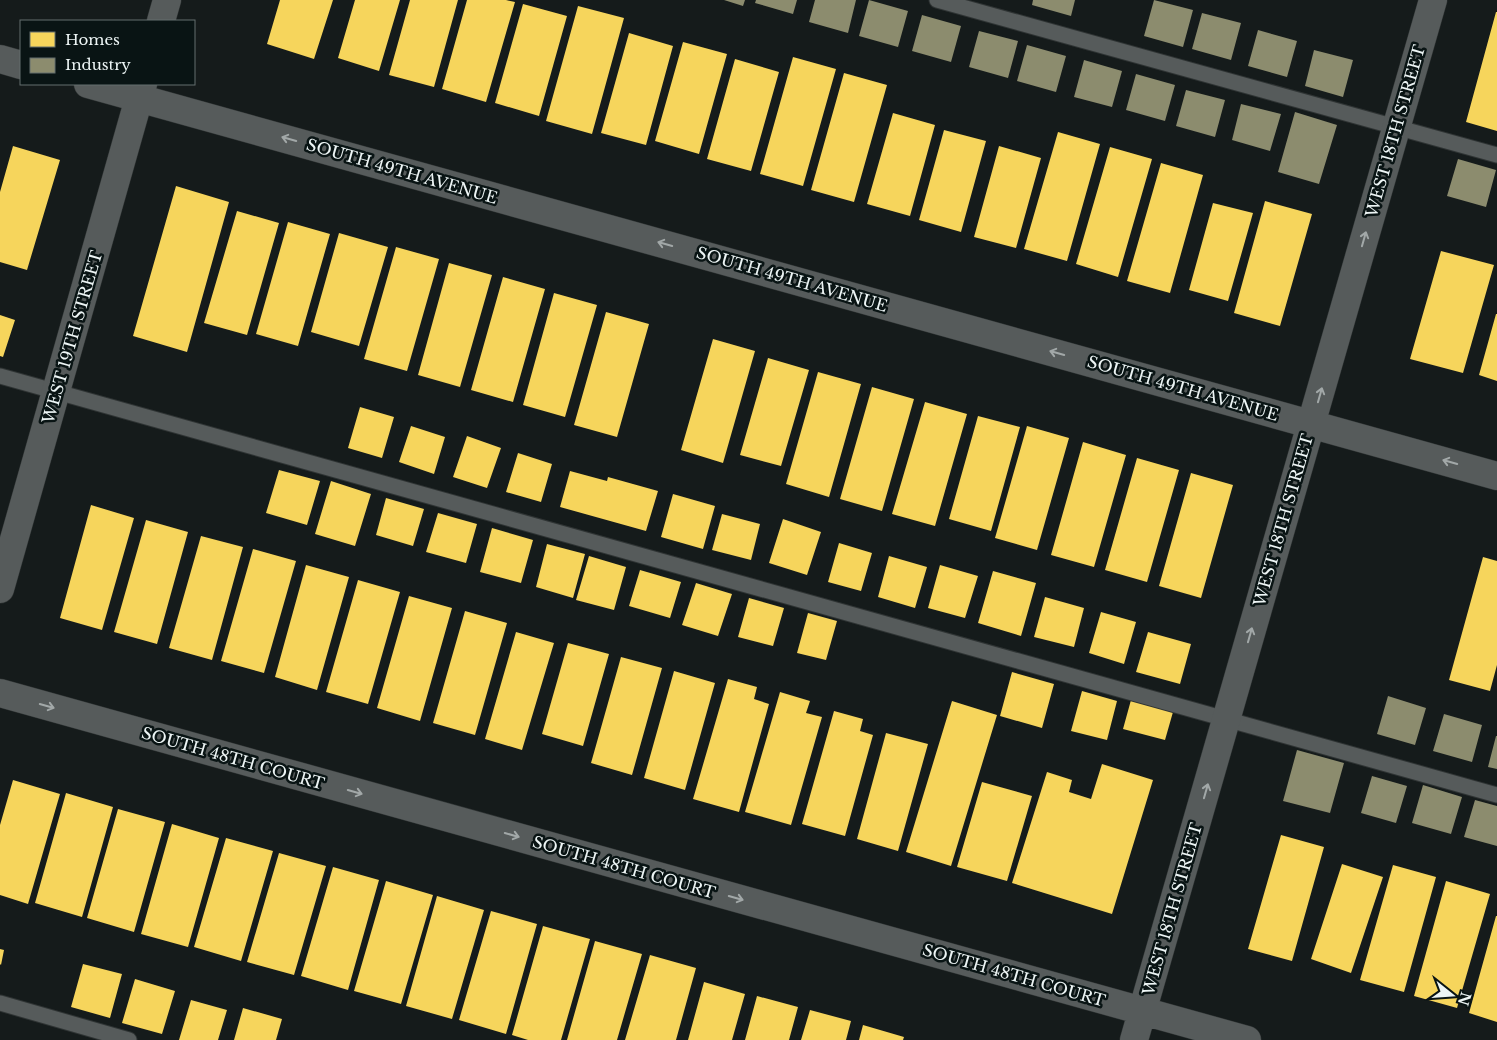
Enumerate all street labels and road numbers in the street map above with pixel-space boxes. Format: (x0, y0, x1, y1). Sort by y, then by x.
street label: WEST 18TH STREET (1361, 42, 1429, 220)
street label: SOUTH 49TH AVENUE (304, 134, 500, 208)
street label: SOUTH 49TH AVENUE (694, 242, 890, 316)
street label: WEST 19TH STREET (37, 248, 106, 427)
street label: SOUTH 49TH AVENUE (1085, 351, 1281, 425)
street label: WEST 18TH STREET (1249, 431, 1317, 609)
street label: SOUTH 48TH COURT (139, 722, 327, 794)
street label: WEST 18TH STREET (1138, 820, 1206, 998)
street label: SOUTH 48TH COURT (530, 831, 718, 903)
street label: SOUTH 48TH COURT (920, 939, 1108, 1011)

